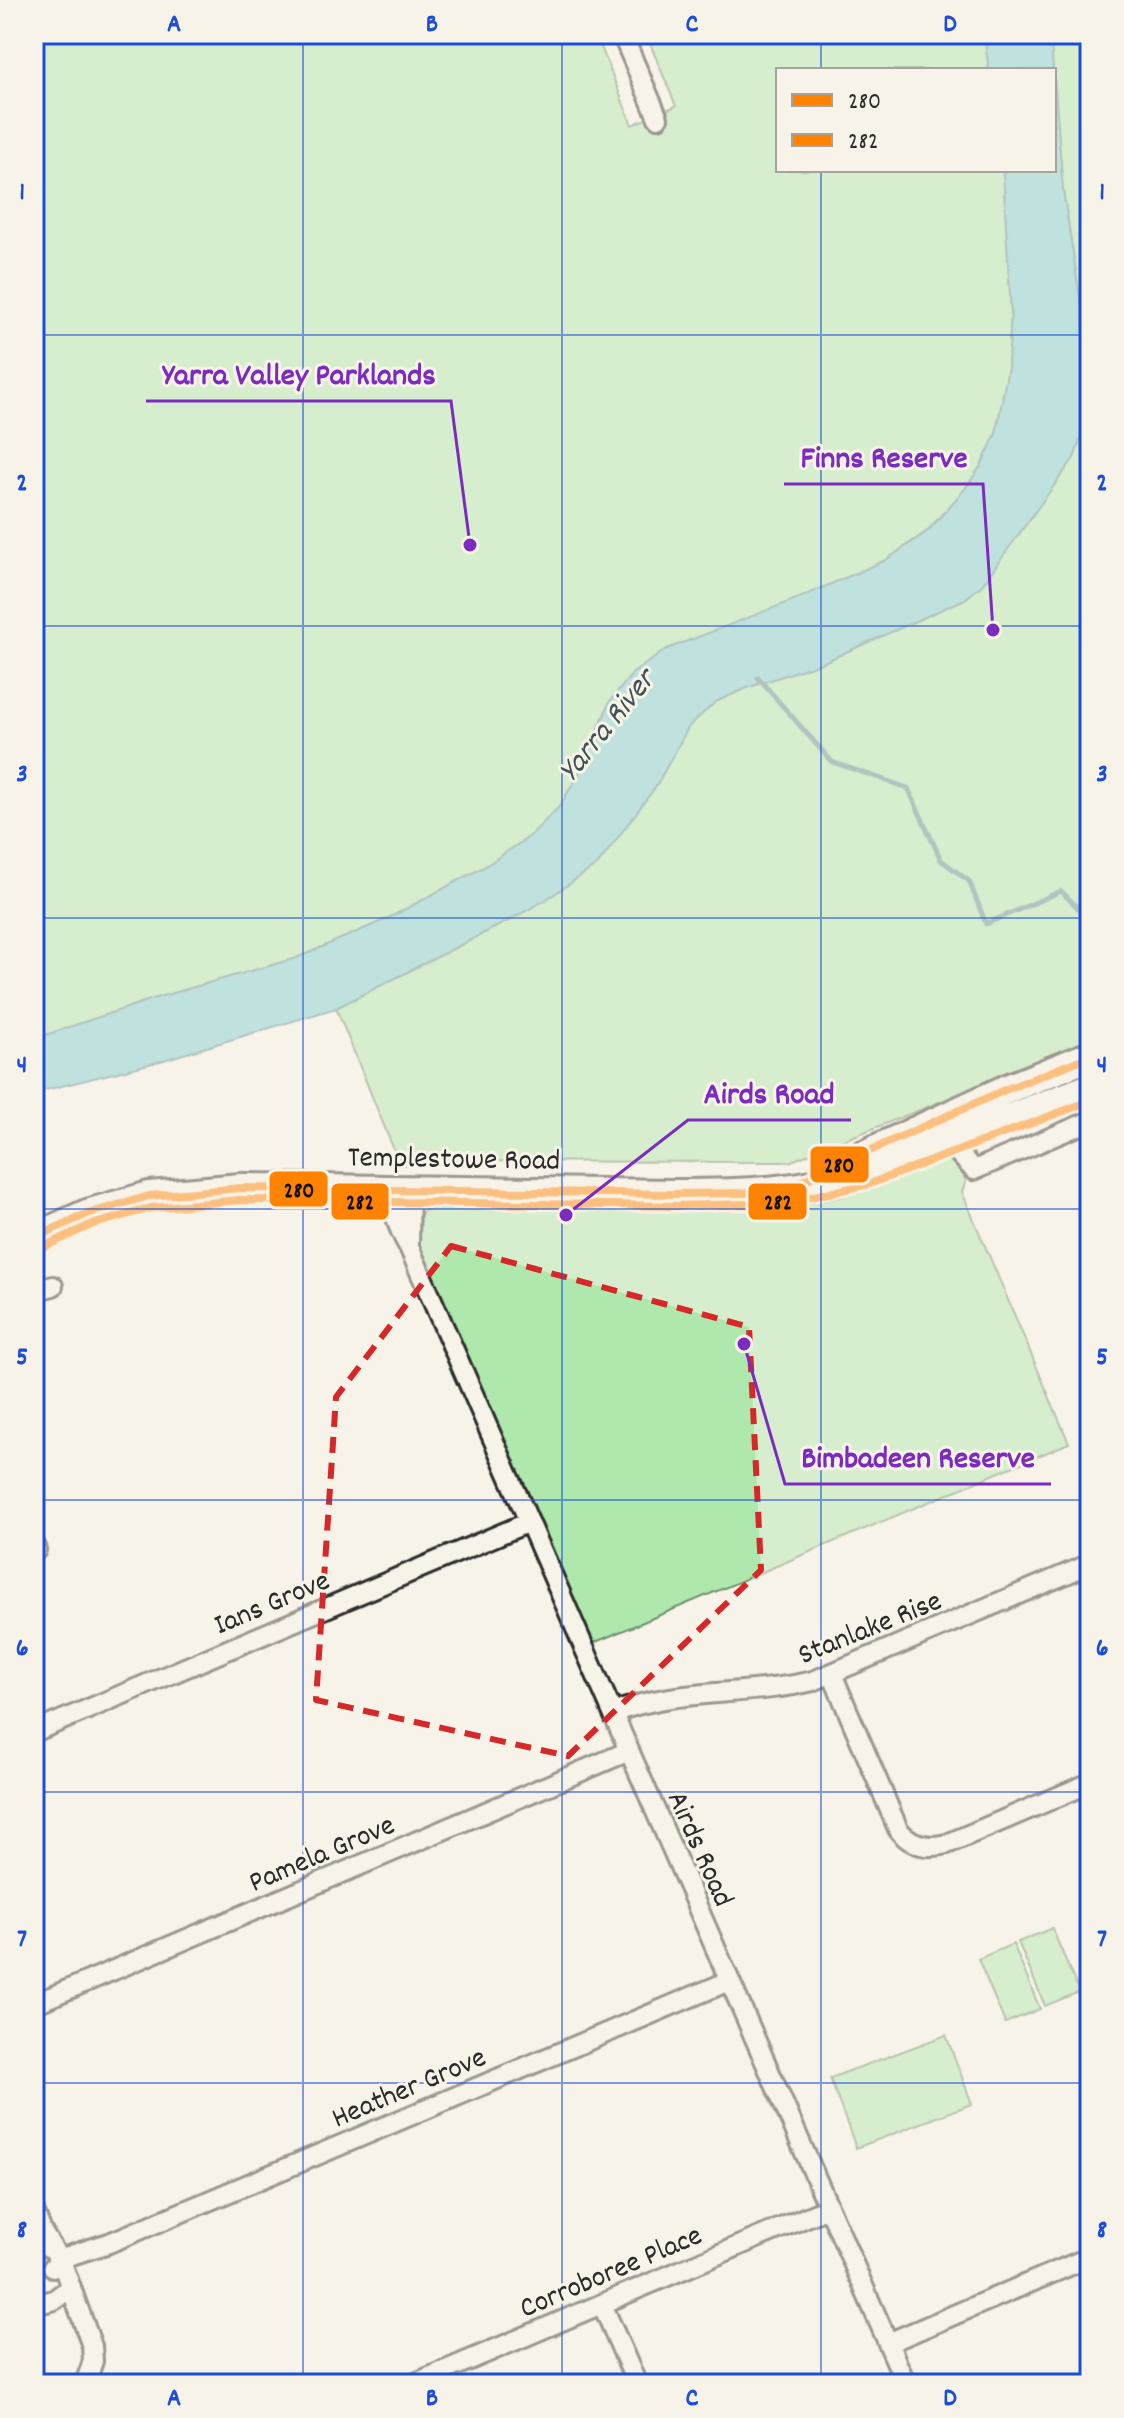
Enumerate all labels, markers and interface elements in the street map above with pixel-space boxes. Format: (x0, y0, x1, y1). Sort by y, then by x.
text: A (167, 7, 181, 44)
text: B (426, 7, 438, 44)
text: C (686, 7, 699, 44)
text: D (943, 7, 957, 44)
legend (776, 68, 1056, 172)
text: 280 (848, 86, 881, 120)
text: 282 (848, 126, 879, 160)
text: 1 (19, 175, 25, 212)
text: 1 (1099, 175, 1105, 212)
callout: Yarra Valley Parklands (146, 345, 451, 401)
text: Yarra Valley Parklands (161, 355, 436, 401)
callout: Finns Reserve (784, 428, 983, 484)
text: Finns Reserve (800, 438, 968, 484)
text: 2 (16, 466, 28, 503)
text: 2 (1096, 466, 1108, 503)
water label: Yarra River (549, 658, 671, 794)
text: 3 (16, 757, 28, 794)
text: 3 (1096, 757, 1108, 794)
text: 4 (17, 1048, 27, 1085)
text: 4 (1097, 1048, 1107, 1085)
callout: Airds Road (688, 1064, 851, 1120)
text: Airds Road (704, 1074, 834, 1120)
street label: Templestowe Road (347, 1138, 561, 1185)
line badge: 280 (809, 1145, 870, 1184)
text: 280 (824, 1152, 854, 1183)
line badge: 280 (268, 1170, 329, 1208)
text: 280 (284, 1177, 314, 1208)
line badge: 282 (330, 1182, 390, 1221)
line badge: 282 (747, 1182, 808, 1221)
text: 282 (346, 1189, 374, 1220)
text: 282 (764, 1189, 792, 1220)
text: 5 (16, 1340, 28, 1377)
text: 5 (1096, 1340, 1108, 1377)
callout: Bimbadeen Reserve (785, 1428, 1051, 1484)
text: Bimbadeen Reserve (801, 1438, 1035, 1484)
street label: Ians Grove (208, 1562, 337, 1649)
street label: Stanlake Rise (792, 1582, 949, 1679)
text: 6 (16, 1631, 28, 1668)
text: 6 (1096, 1631, 1108, 1668)
street label: Airds Road (653, 1785, 742, 1915)
street label: Pamela Grove (243, 1806, 402, 1906)
text: 7 (17, 1922, 27, 1959)
text: 7 (1097, 1922, 1107, 1959)
street label: Heather Grove (326, 2038, 494, 2142)
text: 8 (17, 2213, 27, 2250)
text: 8 (1097, 2213, 1107, 2250)
street label: Corroboree Place (514, 2216, 710, 2332)
text: A (167, 2381, 181, 2418)
text: B (426, 2381, 438, 2418)
text: C (686, 2381, 699, 2418)
text: D (943, 2381, 957, 2418)

